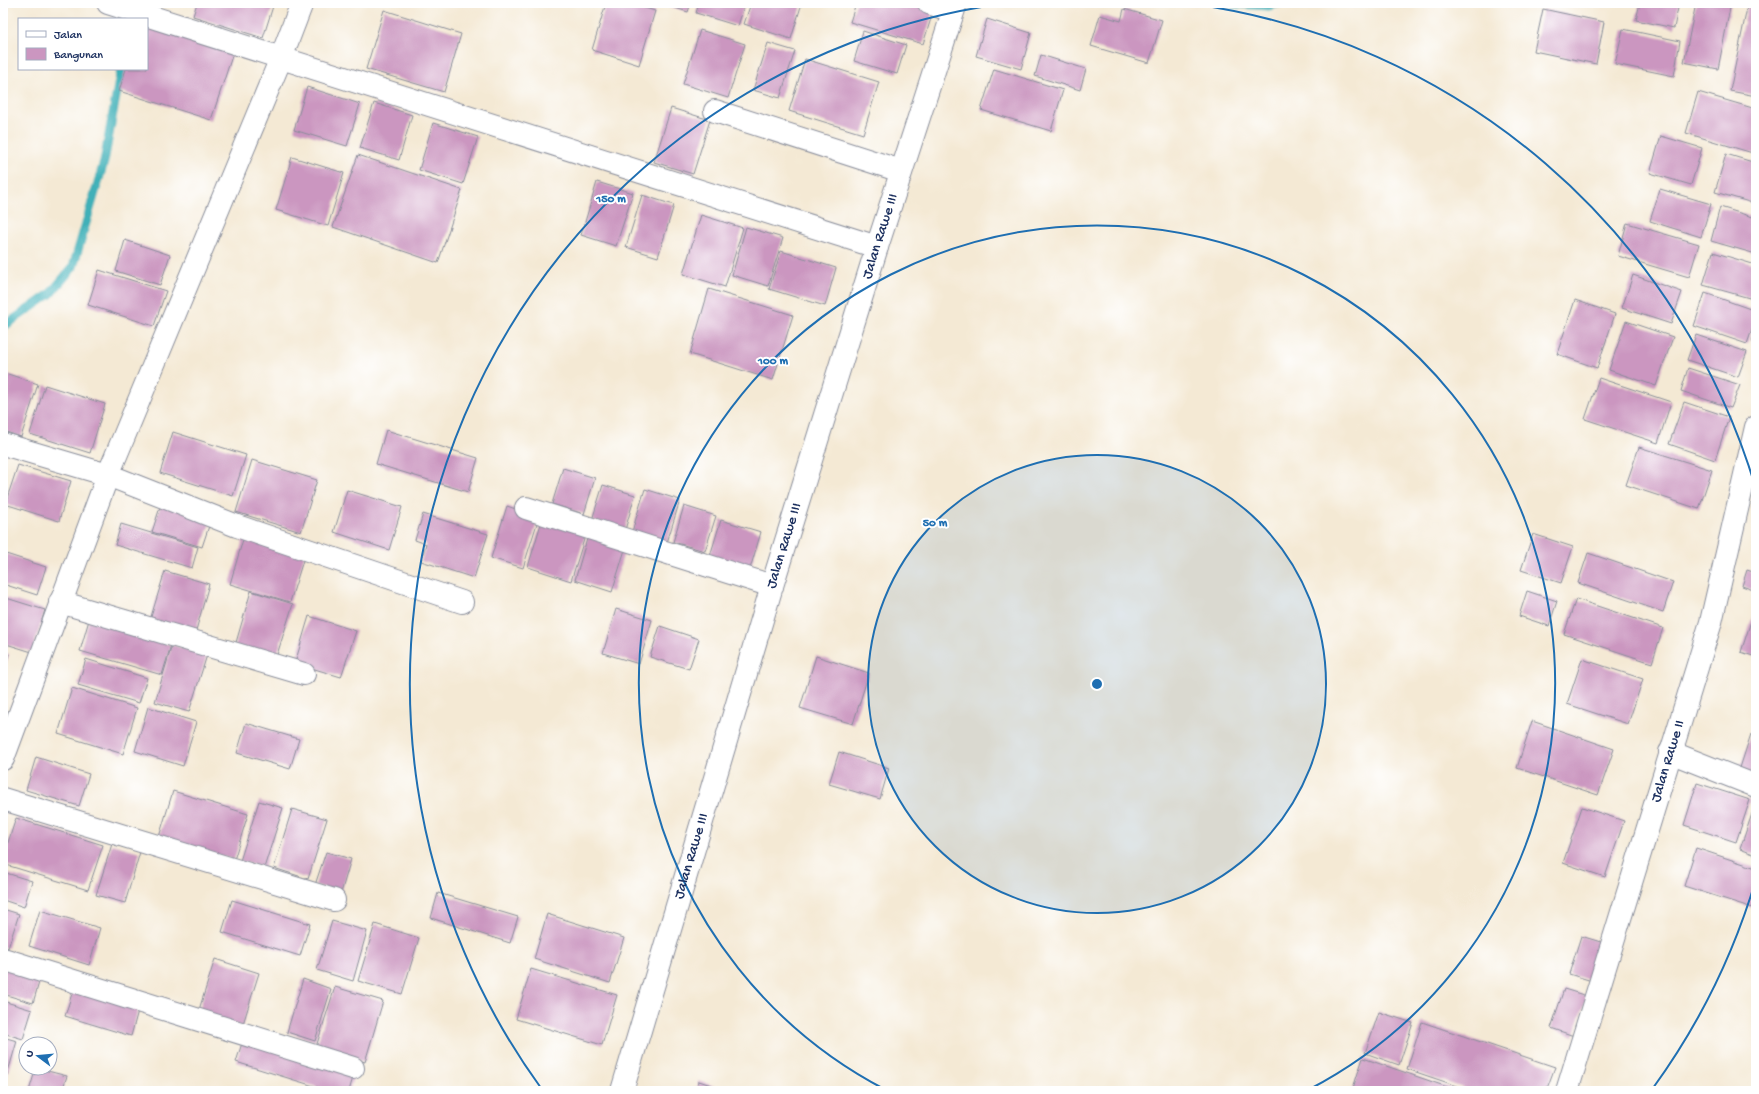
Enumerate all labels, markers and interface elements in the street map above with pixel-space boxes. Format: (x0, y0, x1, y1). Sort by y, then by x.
legend (18, 18, 148, 70)
text: Jalan (54, 29, 82, 43)
text: Bangunan (53, 49, 103, 63)
street label: Jalan Rawe III (859, 191, 903, 281)
text: 150 m (595, 193, 626, 207)
text: 100 m (757, 355, 788, 369)
street label: Jalan Rawe III (763, 501, 806, 591)
text: 50 m (923, 517, 948, 531)
centre of rings (1090, 677, 1104, 691)
street label: Jalan Rawe II (1647, 718, 1689, 804)
street label: Jalan Rawe III (671, 811, 713, 901)
north arrow (18, 1036, 58, 1076)
text: U (24, 1048, 37, 1059)

